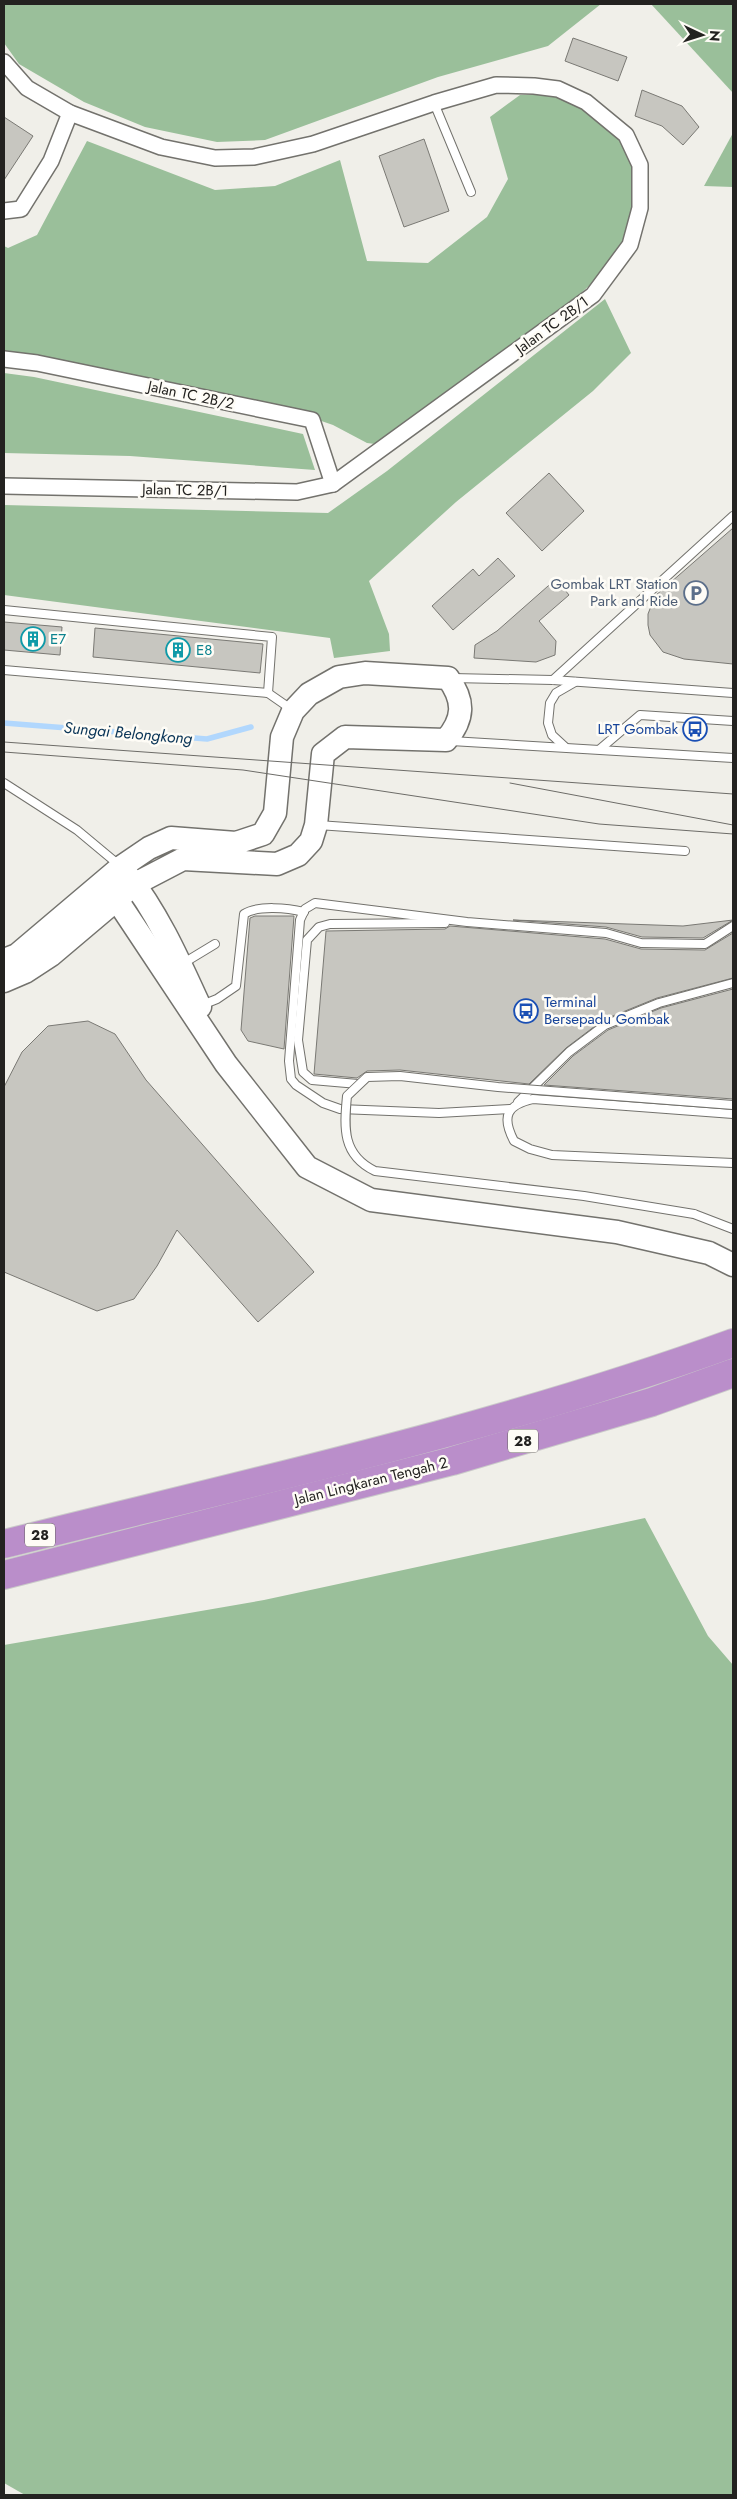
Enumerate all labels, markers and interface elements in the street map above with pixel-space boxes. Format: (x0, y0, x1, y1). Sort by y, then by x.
north arrow (677, 10, 727, 60)
text: N (705, 30, 725, 42)
street label: Jalan TC 2B/1 (509, 291, 593, 360)
street label: Jalan TC 2B/2 (144, 375, 236, 415)
street label: Jalan TC 2B/1 (140, 478, 228, 502)
place label: Gombak LRT Station Park and Ride (550, 573, 678, 612)
parking icon: Gombak LRT Station Park and Ride (683, 580, 709, 606)
building icon: E7 (20, 626, 46, 652)
place label: E7 (50, 628, 66, 650)
building icon: E8 (165, 637, 191, 663)
place label: E8 (196, 639, 212, 661)
water label: Sungai Belongkong (63, 716, 193, 750)
bus stop icon: LRT Gombak (682, 716, 708, 742)
place label: LRT Gombak (597, 718, 678, 740)
place label: Terminal Bersepadu Gombak (544, 991, 670, 1030)
bus stop icon: Terminal Bersepadu Gombak (513, 998, 539, 1024)
road number: 28 (508, 1430, 538, 1452)
street label: Jalan Lingkaran Tengah 2 (290, 1451, 450, 1511)
road number: 28 (25, 1524, 55, 1546)

